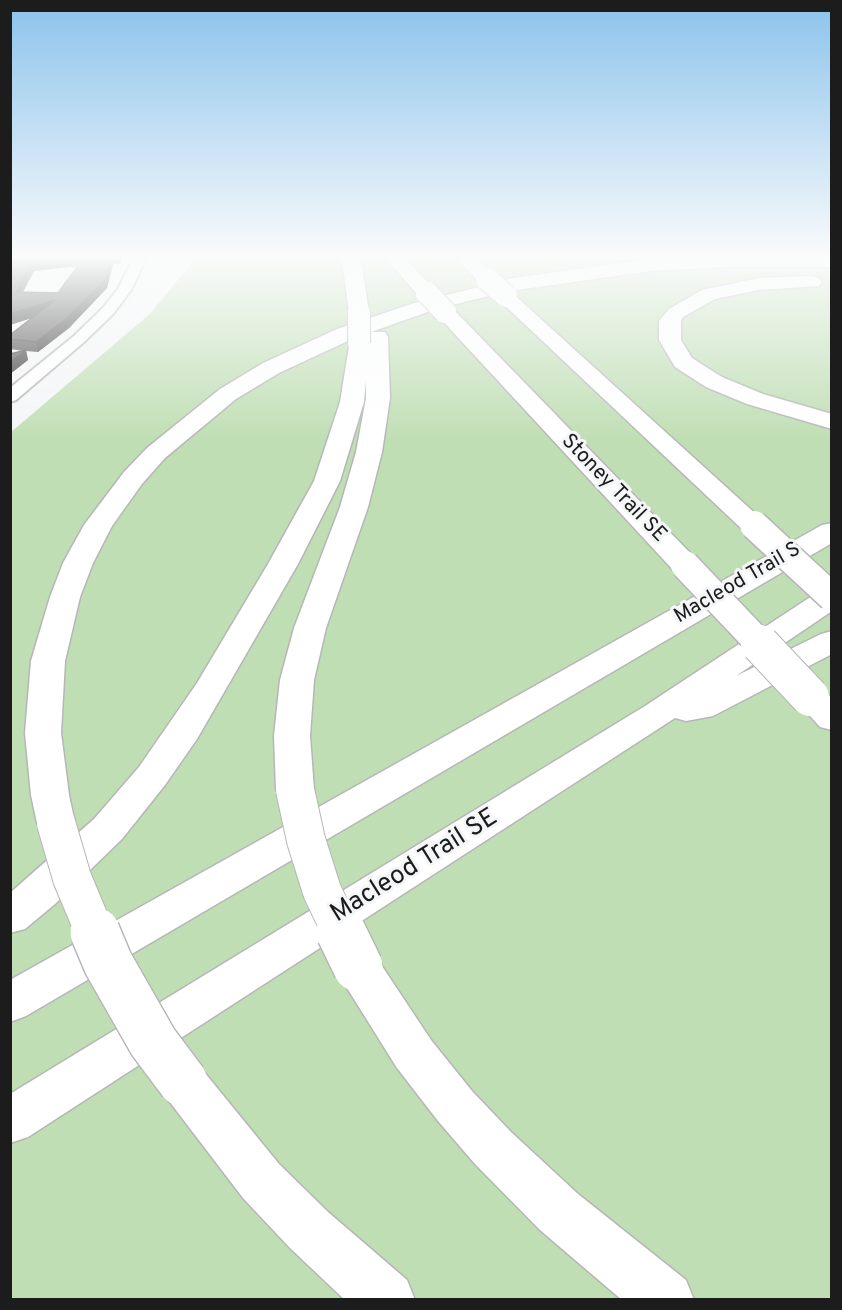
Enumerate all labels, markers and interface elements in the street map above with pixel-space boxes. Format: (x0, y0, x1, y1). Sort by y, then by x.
street label: Stoney Trail SE (555, 430, 671, 548)
street label: Macleod Trail S (670, 538, 806, 630)
street label: Macleod Trail SE (326, 803, 504, 931)

